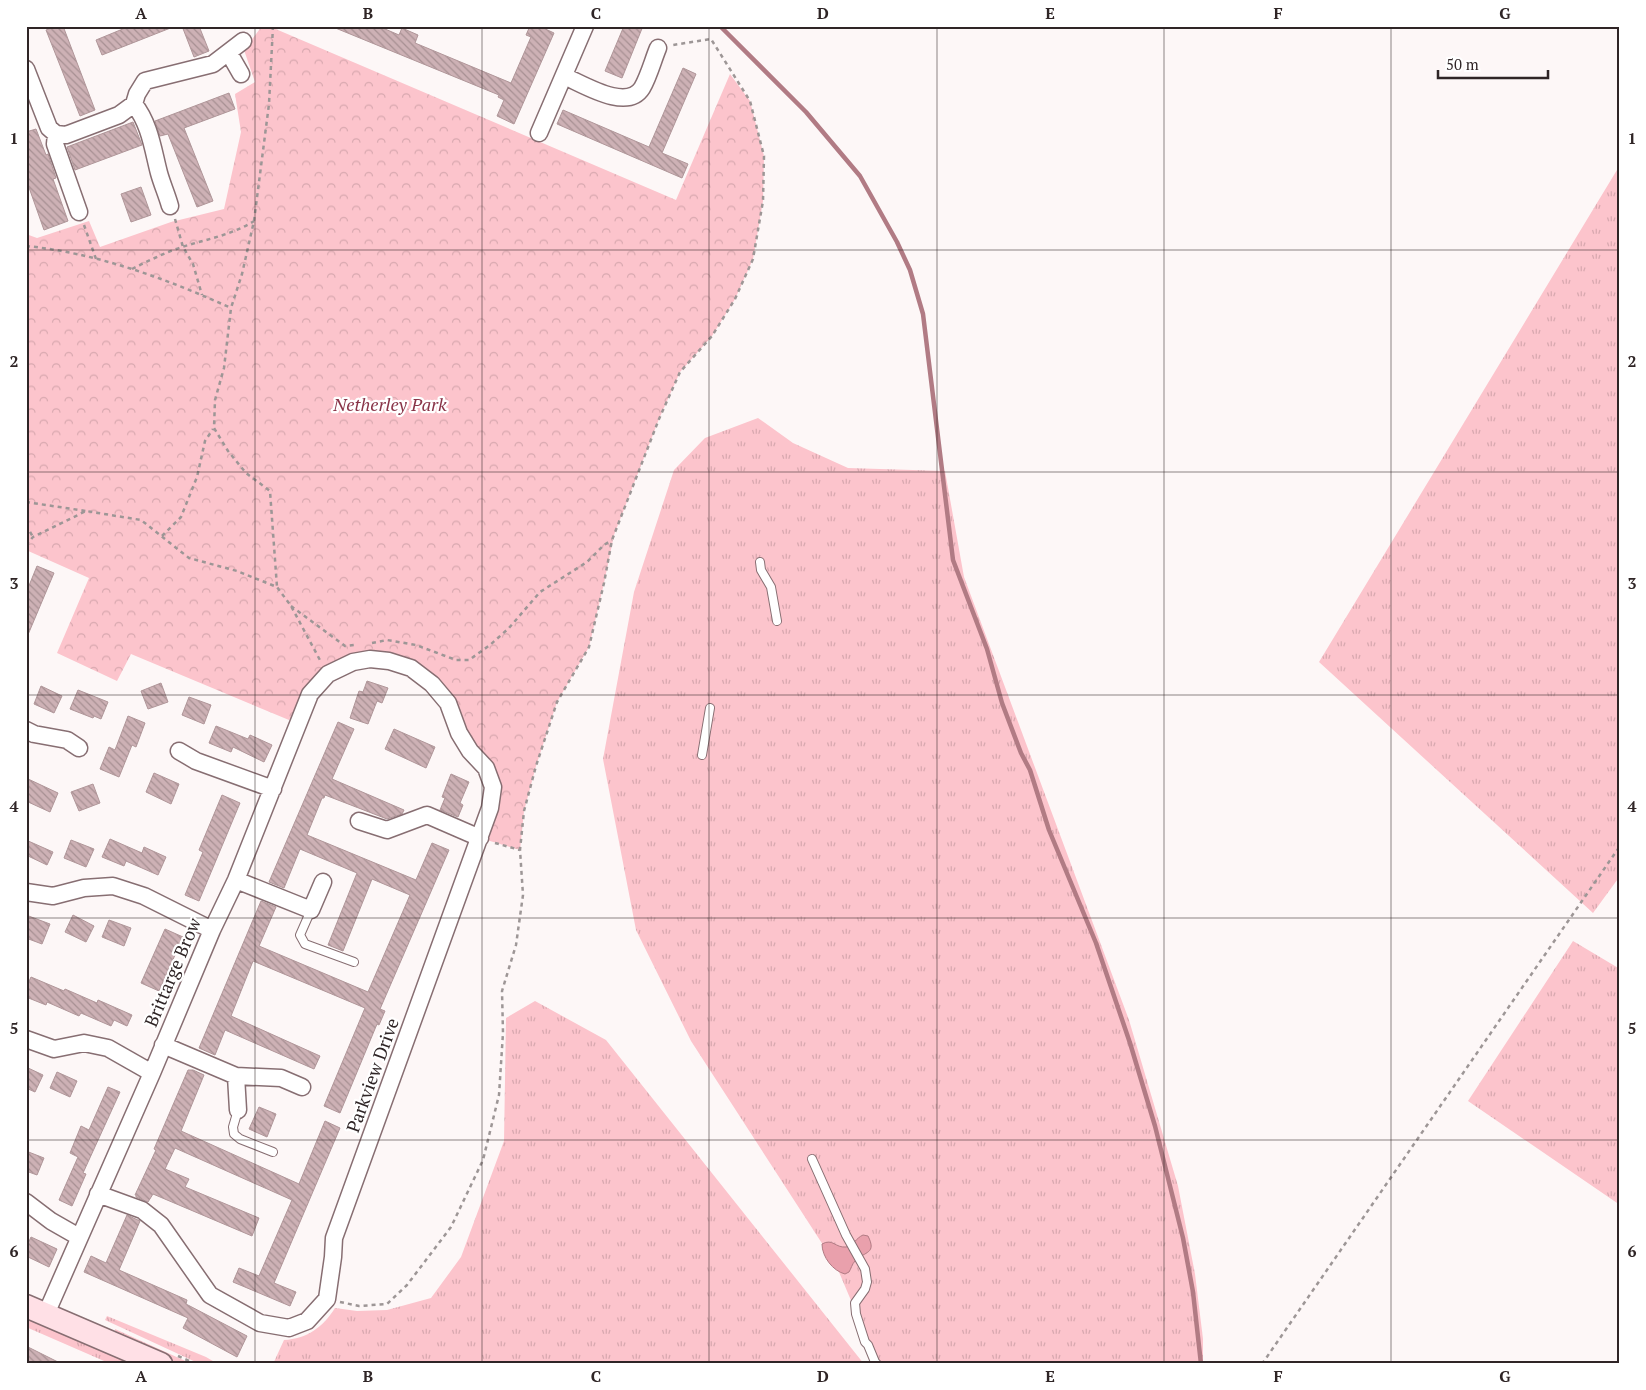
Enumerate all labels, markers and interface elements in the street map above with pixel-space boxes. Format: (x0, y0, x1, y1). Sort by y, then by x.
text: A (135, 2, 147, 24)
text: B (363, 2, 373, 24)
text: C (591, 2, 601, 24)
text: D (817, 2, 829, 24)
text: E (1045, 2, 1055, 24)
text: F (1273, 2, 1283, 24)
text: G (1499, 2, 1511, 24)
scale bar (1438, 48, 1548, 80)
text: 50 m (1446, 54, 1479, 74)
text: 1 (9, 127, 19, 149)
text: 1 (1627, 127, 1637, 149)
text: 2 (9, 350, 19, 372)
text: 2 (1627, 350, 1637, 372)
park label: Netherley Park (332, 392, 447, 416)
text: 3 (9, 572, 19, 594)
text: 3 (1627, 572, 1637, 594)
text: 4 (9, 795, 19, 817)
text: 4 (1627, 795, 1637, 817)
street label: Brittarge Brow (138, 913, 206, 1030)
street label: Parkview Drive (340, 1015, 404, 1135)
text: 5 (9, 1017, 19, 1039)
text: 5 (1627, 1017, 1637, 1039)
text: 6 (9, 1240, 19, 1262)
text: 6 (1627, 1240, 1637, 1262)
text: A (135, 1365, 147, 1387)
text: B (363, 1365, 373, 1387)
text: C (591, 1365, 601, 1387)
text: D (817, 1365, 829, 1387)
text: E (1045, 1365, 1055, 1387)
text: F (1273, 1365, 1283, 1387)
text: G (1499, 1365, 1511, 1387)

